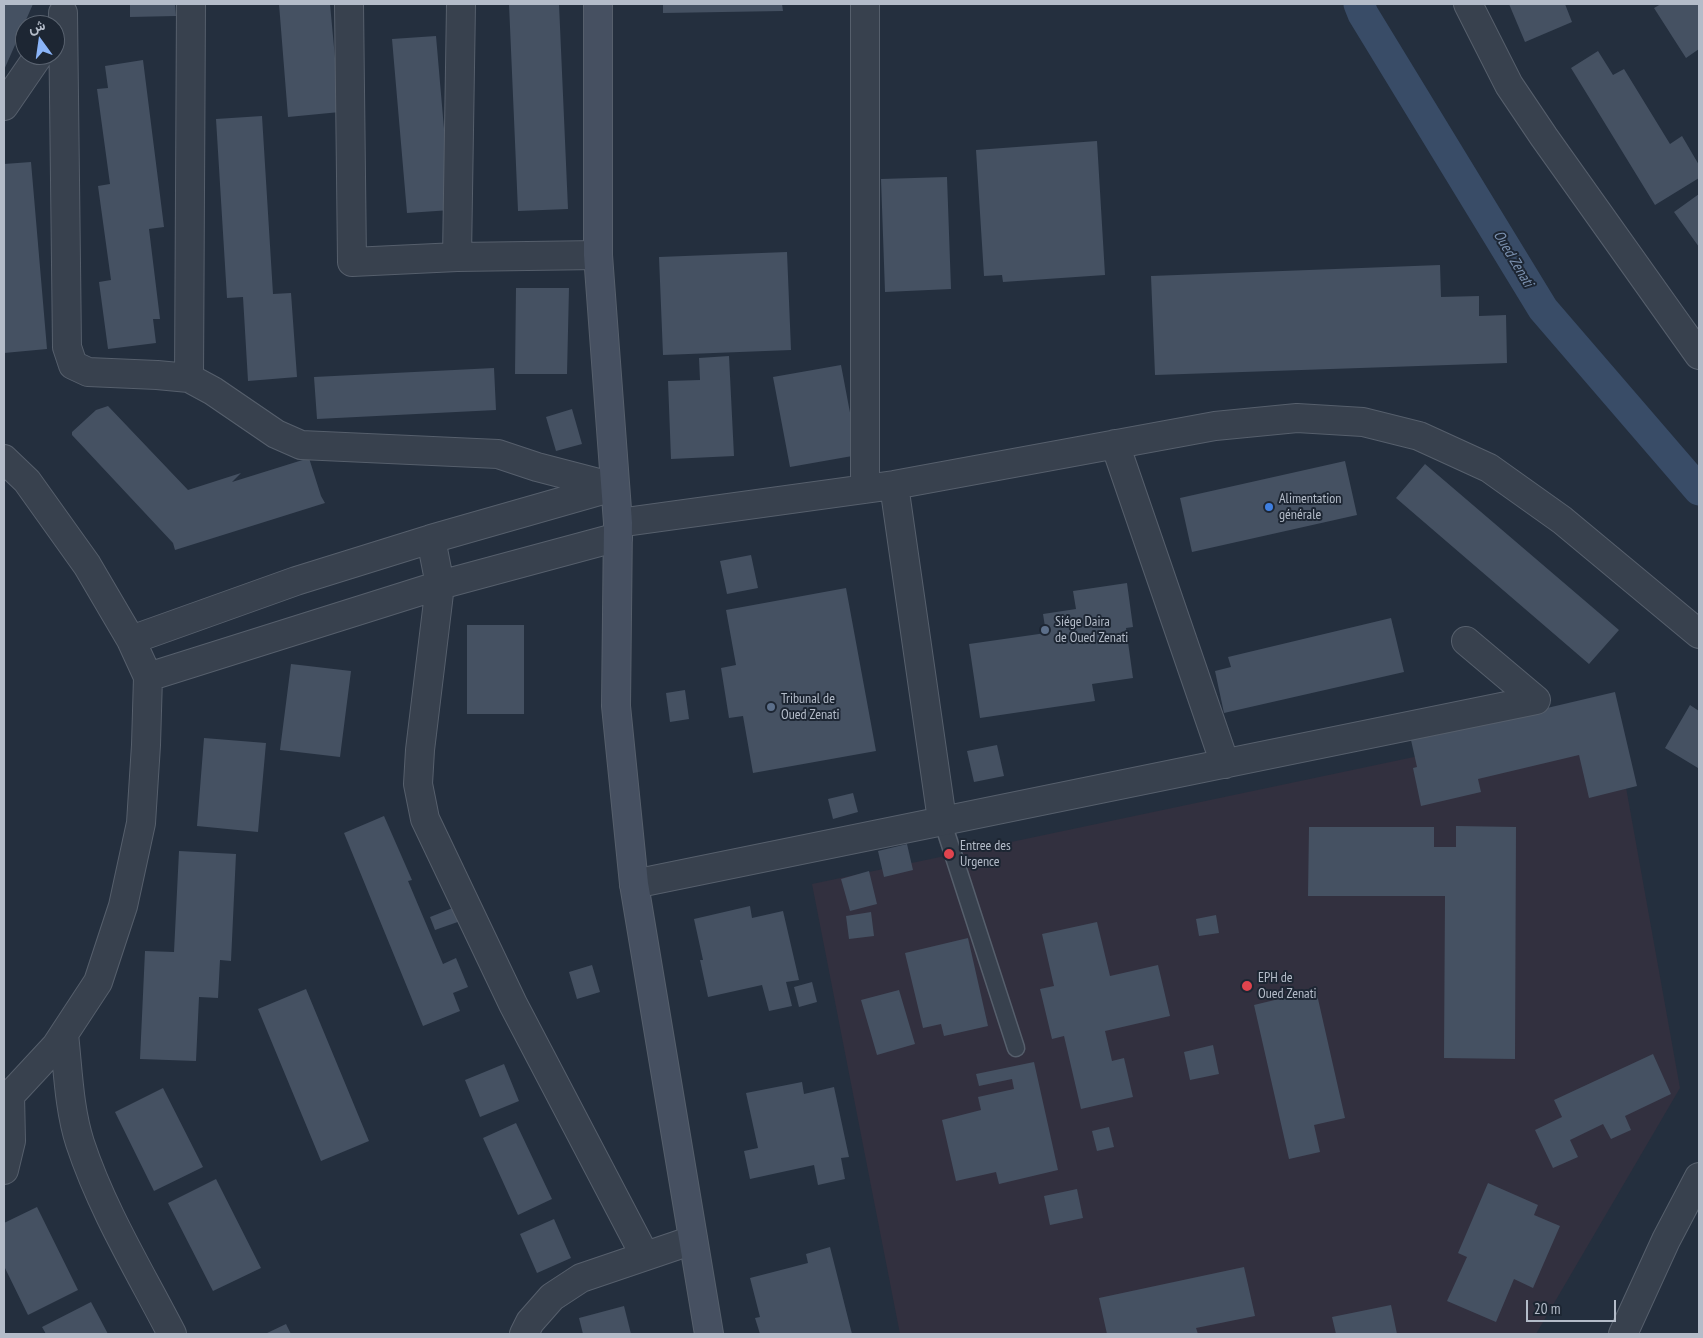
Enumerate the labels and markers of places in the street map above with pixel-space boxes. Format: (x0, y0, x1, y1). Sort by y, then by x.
place label: Alimentation générale (1279, 491, 1341, 524)
marker: Alimentation générale (1263, 501, 1275, 513)
place label: Siége Daira de Oued Zenati (1055, 614, 1128, 646)
marker: Siége Daira de Oued Zenati (1039, 624, 1051, 636)
place label: Tribunal de Oued Zenati (781, 691, 840, 724)
marker: Tribunal de Oued Zenati (765, 701, 777, 713)
place label: Entree des Urgence (960, 838, 1011, 870)
marker: Entree des Urgence (942, 847, 956, 861)
place label: EPH de Oued Zenati (1258, 970, 1317, 1002)
marker: EPH de Oued Zenati (1240, 979, 1254, 993)

